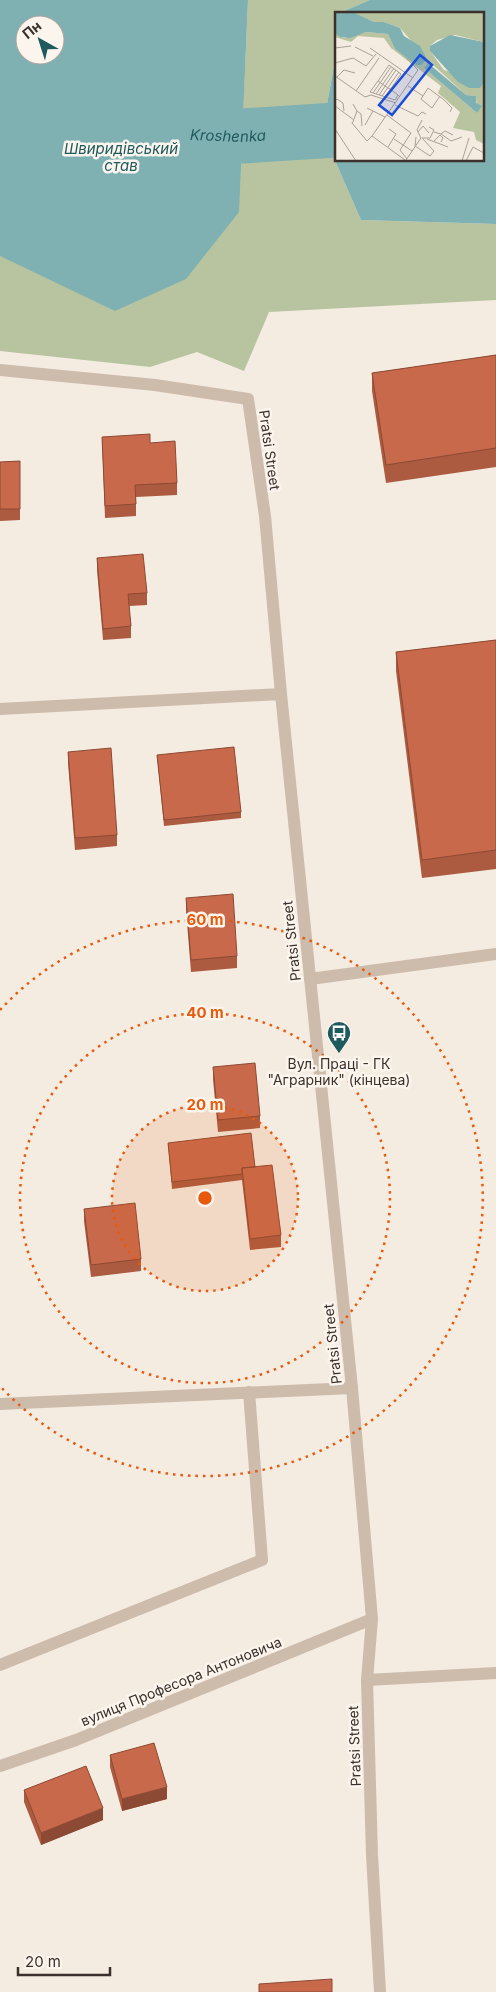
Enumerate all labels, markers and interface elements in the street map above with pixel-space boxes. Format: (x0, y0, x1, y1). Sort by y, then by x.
inset map (335, 12, 484, 161)
north arrow (15, 15, 65, 65)
text: Пн (19, 17, 44, 42)
water label: Kroshenka (190, 124, 266, 146)
water label: Швиридівський став (64, 139, 178, 175)
street label: Pratsi Street (256, 409, 284, 492)
street label: Pratsi Street (278, 900, 304, 982)
text: 60 m (186, 910, 224, 929)
text: 40 m (186, 1003, 224, 1022)
bus stop icon: Вул. Праці - ГК "Аграрник" (кінцева) (326, 1020, 352, 1054)
place label: Вул. Праці - ГК "Аграрник" (кінцева) (268, 1055, 410, 1088)
text: 20 m (187, 1095, 223, 1114)
centre of rings (196, 1189, 214, 1207)
street label: Pratsi Street (319, 1303, 345, 1385)
street label: вулиця Професора Антоновича (78, 1633, 284, 1729)
street label: Pratsi Street (344, 1705, 364, 1787)
scale bar (18, 1944, 110, 1976)
text: 20 m (25, 1952, 61, 1971)

